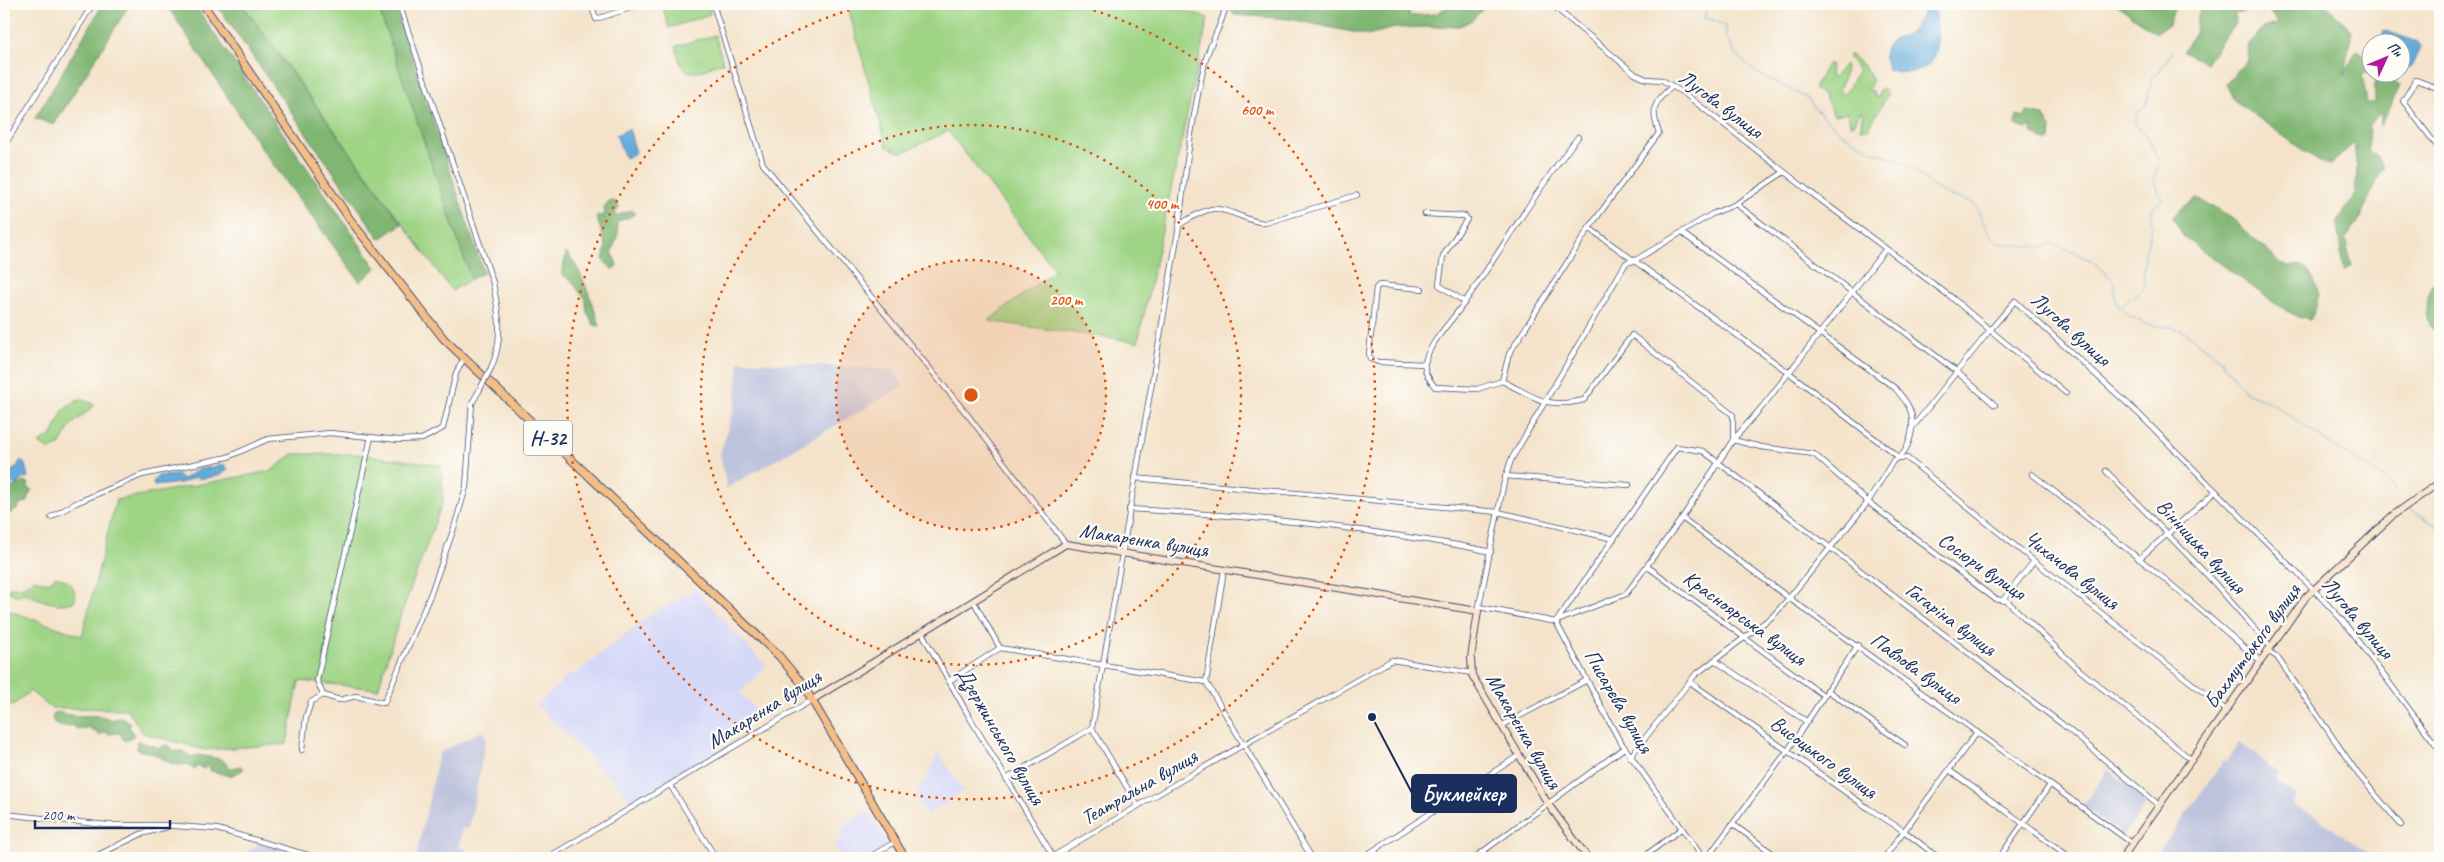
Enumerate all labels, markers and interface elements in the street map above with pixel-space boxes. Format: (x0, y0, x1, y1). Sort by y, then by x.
north arrow (2362, 32, 2412, 82)
text: Пн (2384, 38, 2407, 61)
street label: Лугова вулиця (1674, 64, 1769, 145)
text: 600 m (1241, 101, 1275, 120)
text: 400 m (1146, 195, 1180, 214)
street label: Лугова вулиця (2026, 286, 2118, 373)
text: 200 m (1050, 291, 1084, 310)
centre of rings (962, 386, 980, 404)
road number: Н-32 (524, 420, 572, 456)
street label: Вінницька вулиця (2151, 493, 2252, 600)
street label: Макаренка вулиця (1078, 517, 1211, 563)
street label: Чихачова вулиця (2019, 525, 2126, 616)
street label: Сосюри вулиця (1933, 526, 2032, 607)
street label: Красноярська вулиця (1678, 565, 1813, 672)
street label: Лугова вулиця (2316, 572, 2401, 665)
street label: Гагаріна вулиця (1900, 576, 2003, 662)
street label: Бахмутського вулиця (2198, 577, 2307, 714)
street label: Павлова вулиця (1865, 626, 1968, 711)
street label: Писарєва вулиця (1579, 644, 1660, 759)
street label: Макаренка вулиця (702, 663, 827, 754)
street label: Дзержинського вулиця (950, 663, 1052, 811)
street label: Макаренка вулиця (1480, 668, 1568, 795)
street label: Висоцького вулиця (1766, 710, 1884, 805)
street label: Театральна вулиця (1076, 743, 1203, 831)
callout: Букмейкер (1412, 775, 1516, 812)
text: Букмейкер (1422, 780, 1508, 808)
scale bar (35, 797, 170, 829)
text: 200 m (42, 806, 76, 825)

